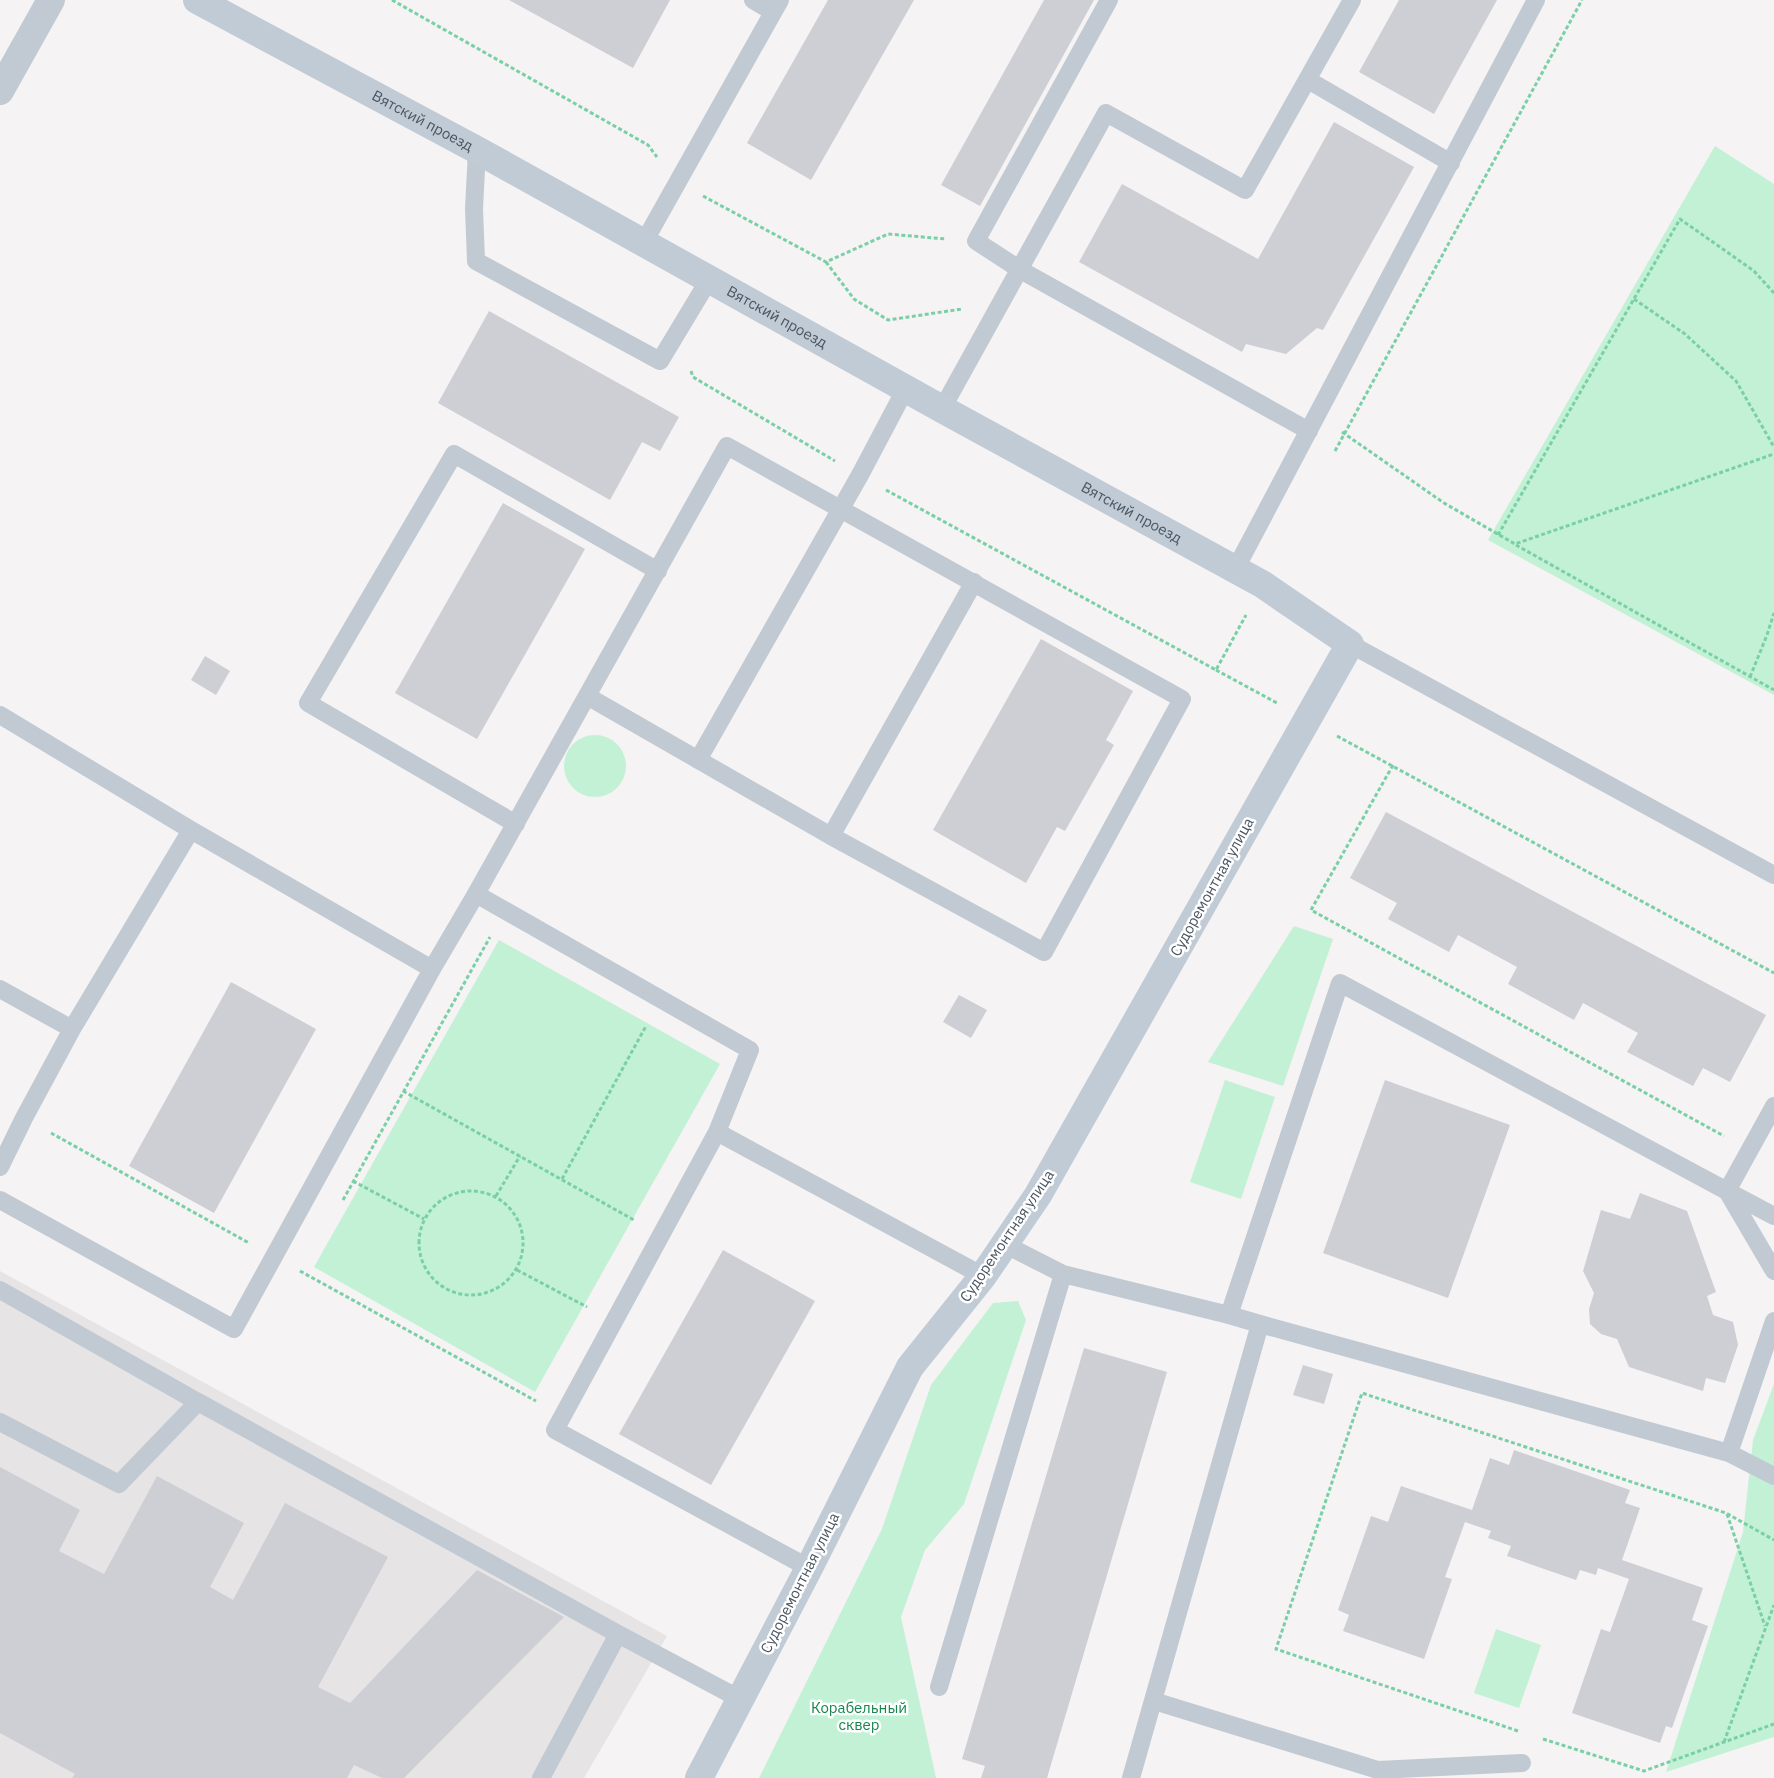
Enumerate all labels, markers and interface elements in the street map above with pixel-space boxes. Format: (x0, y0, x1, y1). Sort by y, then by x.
street label: Вятский проезд (369, 86, 477, 155)
street label: Вятский проезд (724, 281, 831, 352)
street label: Вятский проезд (1078, 477, 1186, 548)
street label: Судоремонтная улица (1166, 814, 1258, 959)
street label: Судоремонтная улица (955, 1166, 1058, 1306)
street label: Судоремонтная улица (756, 1509, 843, 1656)
park label: Корабельный сквер (811, 1698, 907, 1734)

